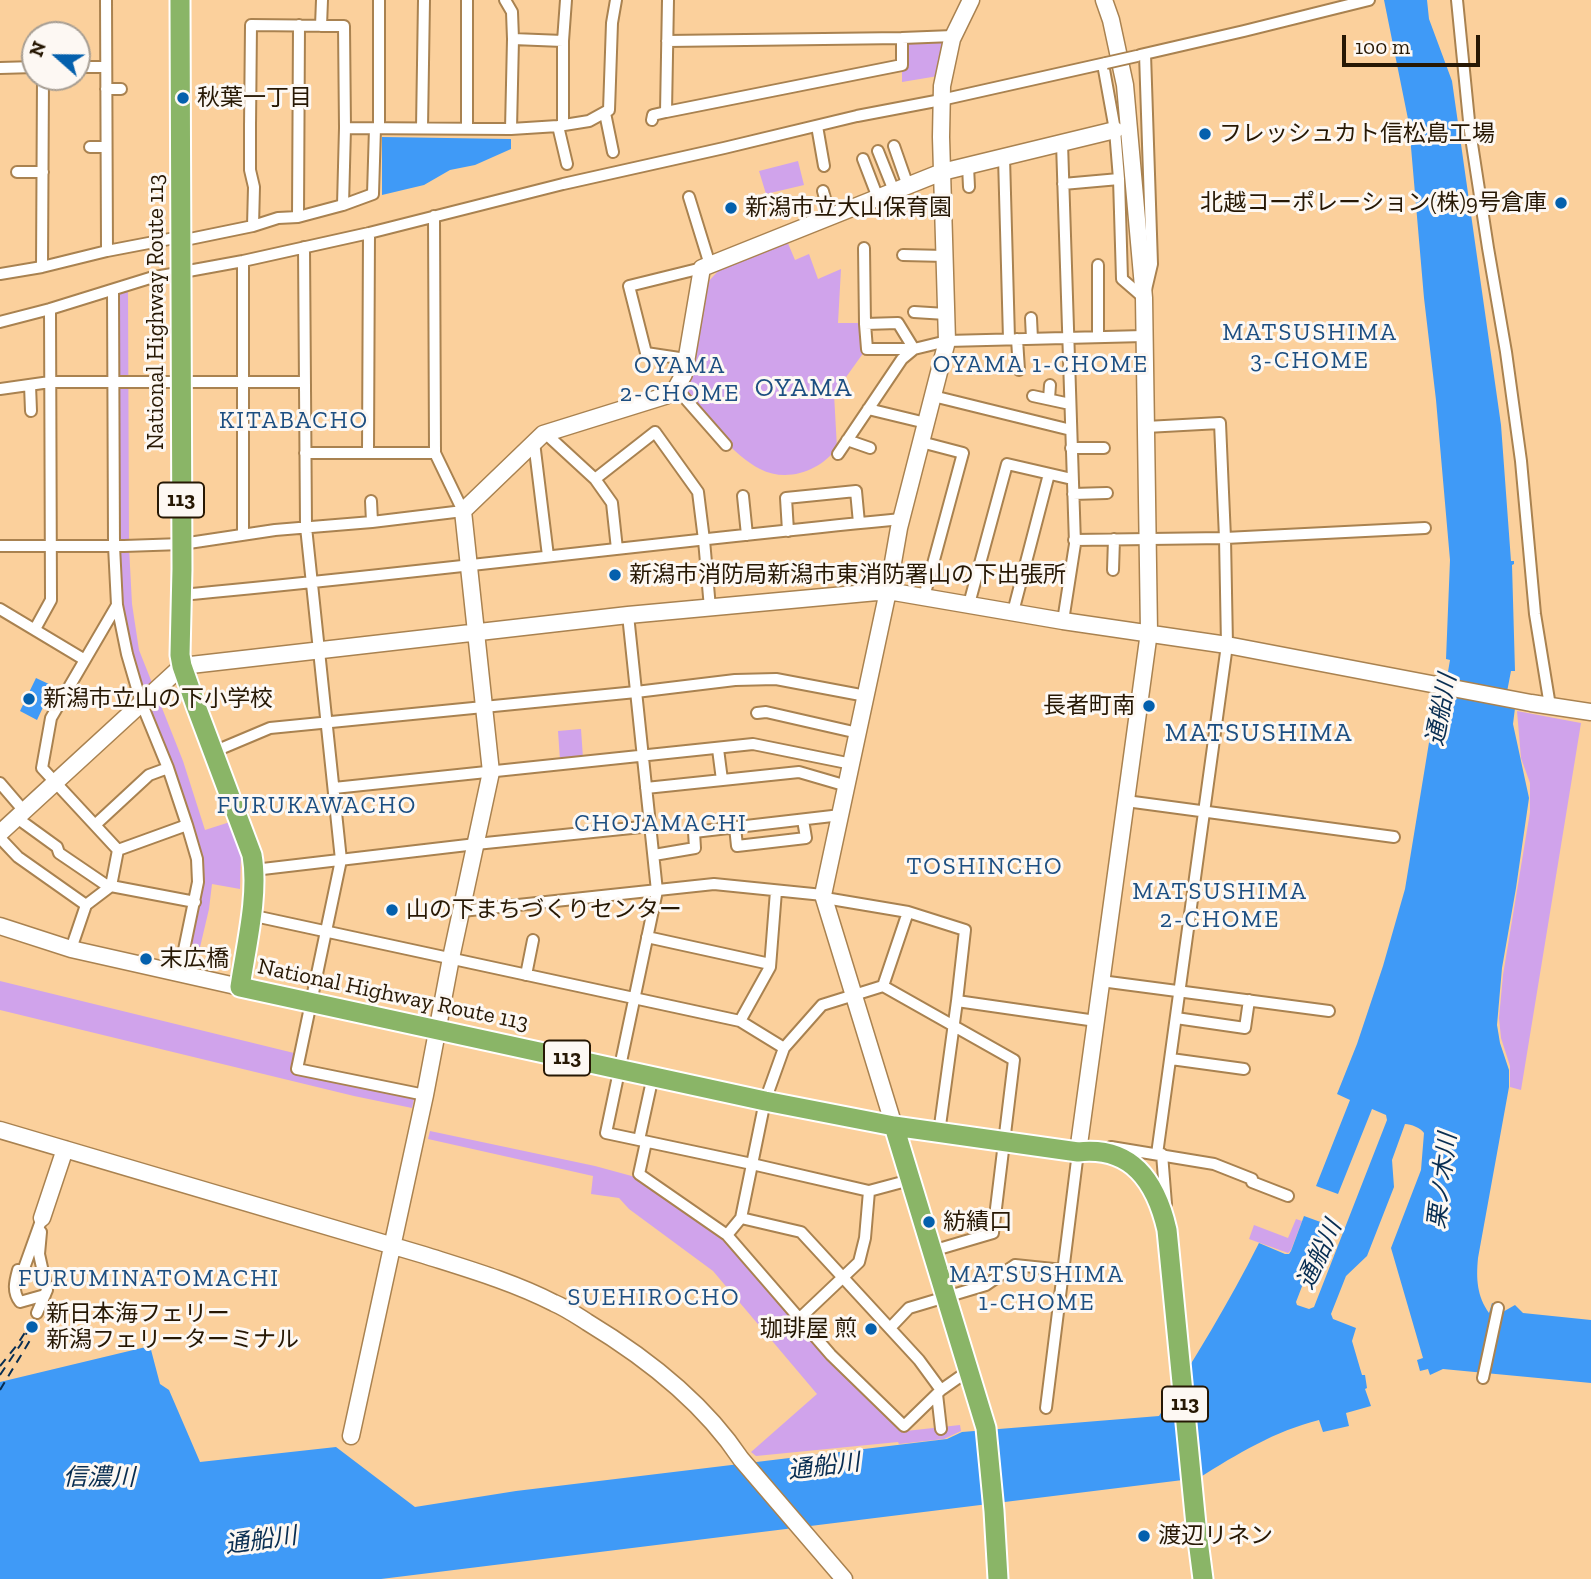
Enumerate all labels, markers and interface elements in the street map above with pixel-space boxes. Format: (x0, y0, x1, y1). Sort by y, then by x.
north arrow (21, 21, 91, 91)
scale bar (1346, 21, 1484, 65)
text: 100 m (1355, 34, 1410, 59)
text: N (24, 38, 51, 60)
place label: 秋葉一丁目 (197, 84, 312, 112)
marker: 秋葉一丁目 (175, 90, 191, 106)
place label: フレッシュカト信松島工場 (1219, 120, 1495, 148)
marker: フレッシュカト信松島工場 (1197, 126, 1213, 142)
street label: National Highway Route 113 (142, 174, 170, 450)
place label: 北越コーポレーション(株)9号倉庫 (1200, 189, 1547, 217)
place label: 新潟市立大山保育園 (745, 194, 952, 222)
marker: 北越コーポレーション(株)9号倉庫 (1553, 195, 1569, 211)
marker: 新潟市立大山保育園 (723, 200, 739, 216)
district label: MATSUSHIMA 3-CHOME (1223, 319, 1397, 375)
district label: OYAMA 1-CHOME (934, 351, 1148, 379)
district label: OYAMA 2-CHOME (621, 352, 739, 408)
district label: OYAMA (755, 373, 853, 405)
district label: KITABACHO (220, 407, 368, 435)
road number: 113 (158, 482, 204, 518)
place label: 新潟市消防局新潟市東消防署山の下出張所 (629, 561, 1066, 589)
marker: 新潟市消防局新潟市東消防署山の下出張所 (607, 567, 623, 583)
water label: 通船川 (1421, 672, 1463, 748)
place label: 新潟市立山の下小学校 (43, 685, 273, 713)
marker: 新潟市立山の下小学校 (21, 691, 37, 707)
place label: 長者町南 (1043, 692, 1135, 720)
marker: 長者町南 (1141, 698, 1157, 714)
district label: MATSUSHIMA (1166, 718, 1352, 750)
district label: FURUKAWACHO (218, 792, 416, 820)
district label: CHOJAMACHI (575, 810, 747, 838)
district label: TOSHINCHO (908, 853, 1062, 881)
district label: MATSUSHIMA 2-CHOME (1133, 878, 1307, 934)
place label: 山の下まちづくりセンター (406, 896, 682, 924)
marker: 山の下まちづくりセンター (384, 902, 400, 918)
place label: 末広橋 (160, 945, 229, 973)
marker: 末広橋 (138, 951, 154, 967)
street label: National Highway Route 113 (255, 953, 531, 1037)
road number: 113 (544, 1040, 590, 1076)
water label: 栗ノ木川 (1423, 1132, 1463, 1230)
place label: 紡績口 (943, 1208, 1012, 1236)
marker: 紡績口 (921, 1214, 937, 1230)
water label: 通船川 (1292, 1216, 1348, 1294)
district label: MATSUSHIMA 1-CHOME (950, 1261, 1124, 1317)
district label: FURUMINATOMACHI (20, 1265, 278, 1293)
district label: SUEHIROCHO (569, 1284, 739, 1312)
place label: 新日本海フェリー 新潟フェリーターミナル (46, 1300, 299, 1354)
place label: 珈琲屋 煎 (760, 1315, 857, 1343)
marker: 新日本海フェリー 新潟フェリーターミナル (24, 1319, 40, 1335)
marker: 珈琲屋 煎 (863, 1321, 879, 1337)
road number: 113 (1162, 1386, 1208, 1422)
water label: 通船川 (787, 1448, 861, 1486)
water label: 信濃川 (63, 1464, 135, 1492)
water label: 通船川 (223, 1522, 299, 1560)
place label: 渡辺リネン (1158, 1522, 1273, 1550)
marker: 渡辺リネン (1136, 1528, 1152, 1544)

